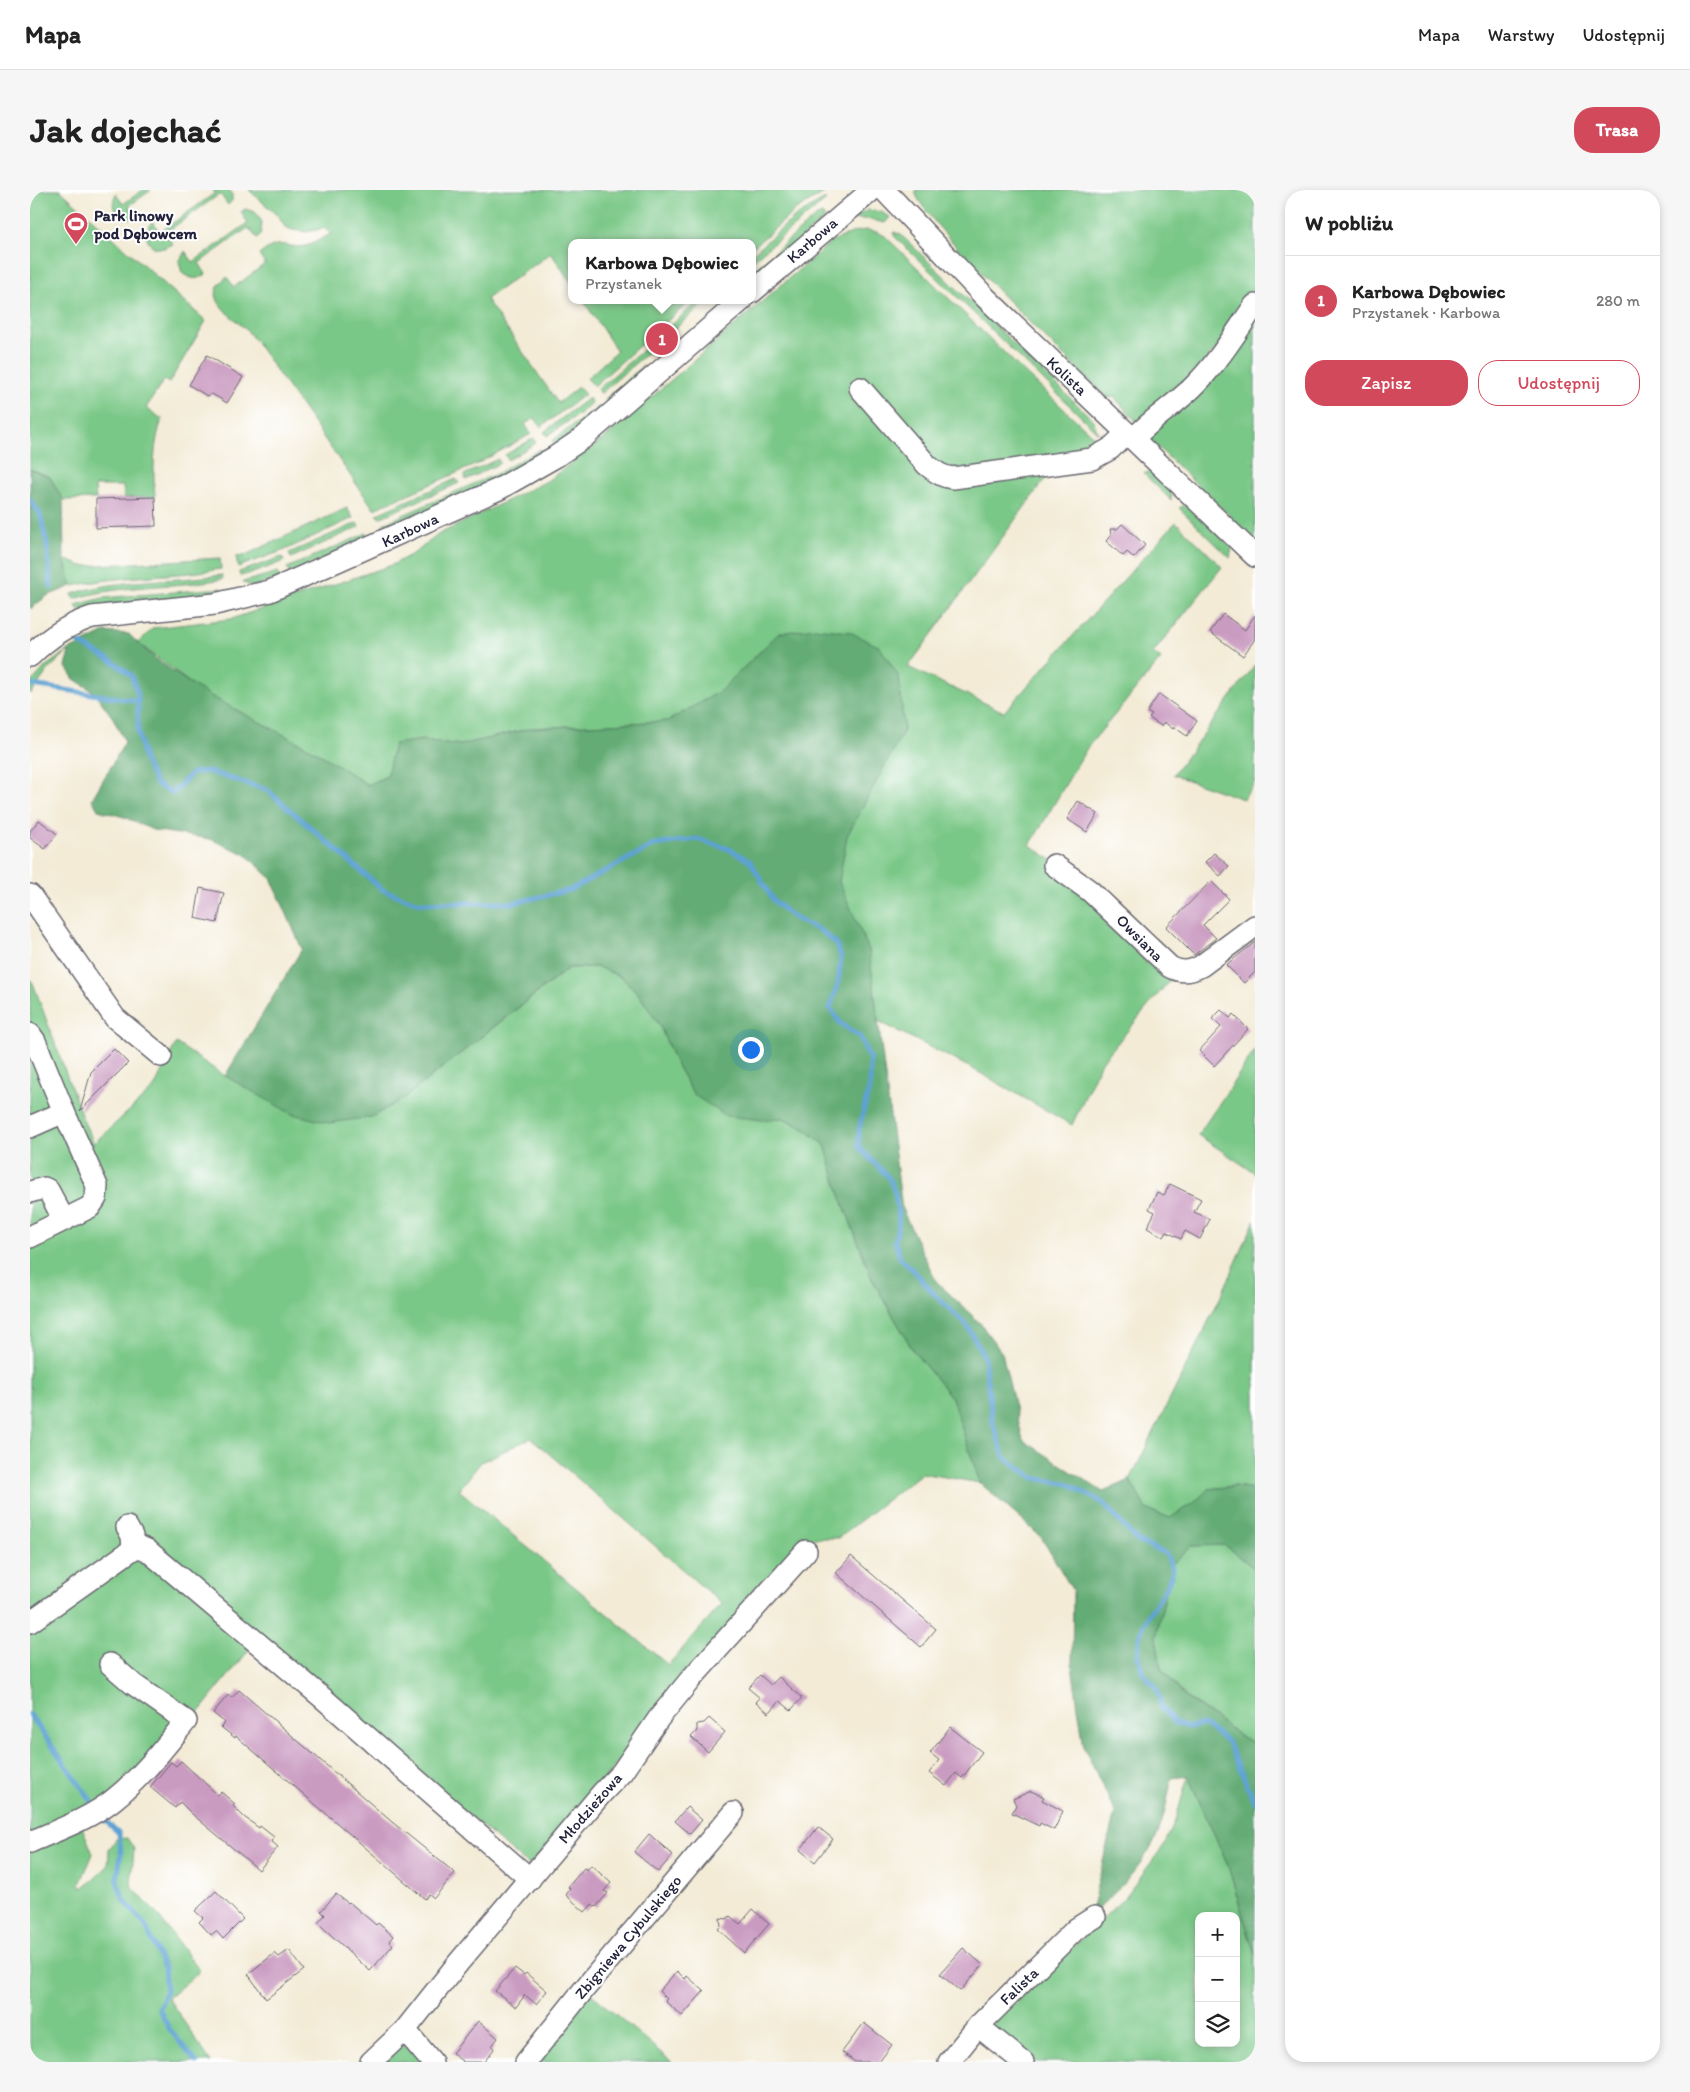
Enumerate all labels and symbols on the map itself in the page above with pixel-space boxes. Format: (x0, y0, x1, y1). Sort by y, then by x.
place label: Park linowy pod Dębowcem (93, 206, 197, 244)
sports icon: Park linowy pod Dębowcem (63, 211, 89, 245)
street label: Karbowa (783, 213, 842, 267)
pin: 1 (646, 320, 678, 358)
street label: Kolista (1043, 353, 1092, 400)
street label: Karbowa (379, 508, 442, 551)
street label: Owsiana (1112, 910, 1168, 966)
your location (738, 1037, 764, 1063)
street label: Młodzieżowa (554, 1769, 626, 1847)
street label: Zbigniewa Cybulskiego (571, 1871, 685, 2003)
street label: Falista (996, 1963, 1043, 2009)

